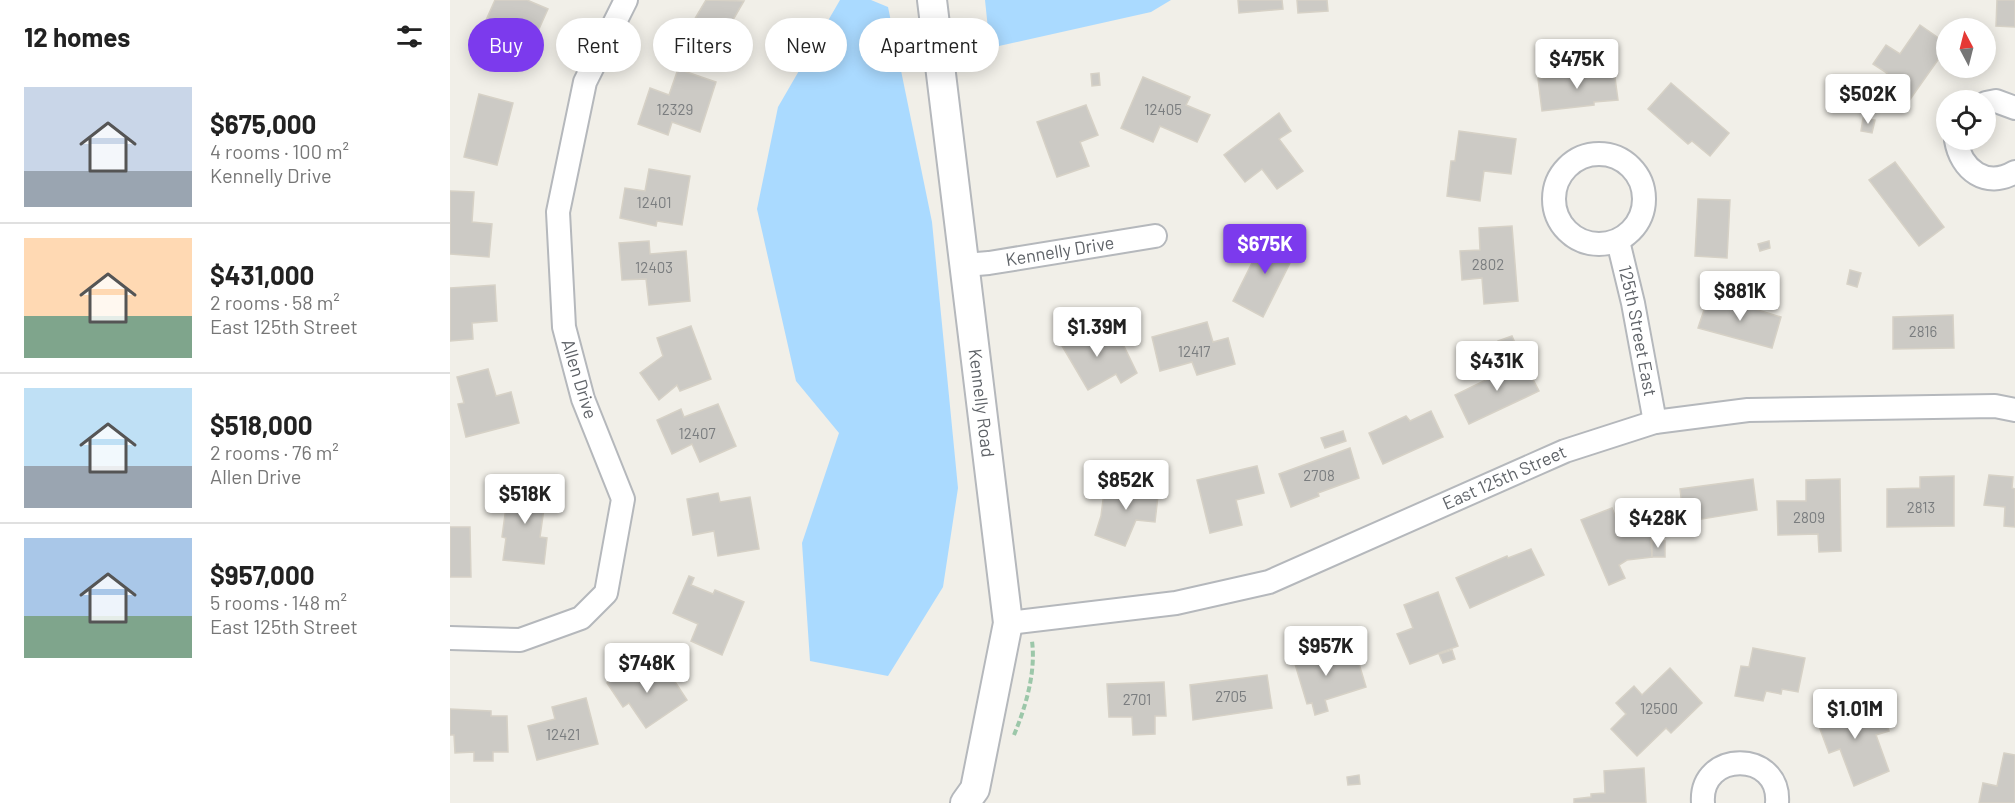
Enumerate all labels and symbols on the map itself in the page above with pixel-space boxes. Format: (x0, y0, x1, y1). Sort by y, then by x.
north arrow (1936, 18, 1996, 78)
pin: $475K (1535, 39, 1619, 90)
pin: $502K (1826, 74, 1910, 125)
house number: 12329 (657, 100, 693, 118)
house number: 12405 (1144, 100, 1182, 118)
house number: 12401 (637, 193, 671, 211)
pin: $675K (1223, 224, 1307, 275)
street label: Kennelly Drive (1004, 231, 1116, 270)
house number: 2802 (1472, 255, 1504, 273)
house number: 12403 (635, 258, 673, 276)
street label: 125th Street East (1614, 263, 1662, 398)
pin: $881K (1698, 271, 1782, 322)
pin: $1.39M (1048, 307, 1146, 358)
house number: 2816 (1909, 322, 1937, 340)
street label: Allen Drive (557, 336, 602, 421)
pin: $431K (1455, 341, 1539, 392)
house number: 12417 (1178, 342, 1210, 360)
street label: Kennelly Road (965, 347, 1000, 458)
house number: 12407 (678, 424, 716, 442)
street label: East 125th Street (1439, 440, 1569, 514)
pin: $852K (1084, 460, 1168, 511)
house number: 2708 (1303, 466, 1335, 484)
pin: $518K (483, 474, 567, 525)
pin: $428K (1616, 498, 1700, 549)
house number: 2813 (1907, 498, 1935, 516)
house number: 2809 (1793, 508, 1825, 526)
pin: $957K (1284, 626, 1368, 677)
pin: $748K (605, 643, 689, 694)
house number: 2705 (1215, 687, 1247, 705)
pin: $1.01M (1806, 689, 1904, 740)
house number: 2701 (1123, 690, 1151, 708)
house number: 12500 (1640, 699, 1678, 717)
house number: 12421 (546, 725, 580, 743)

